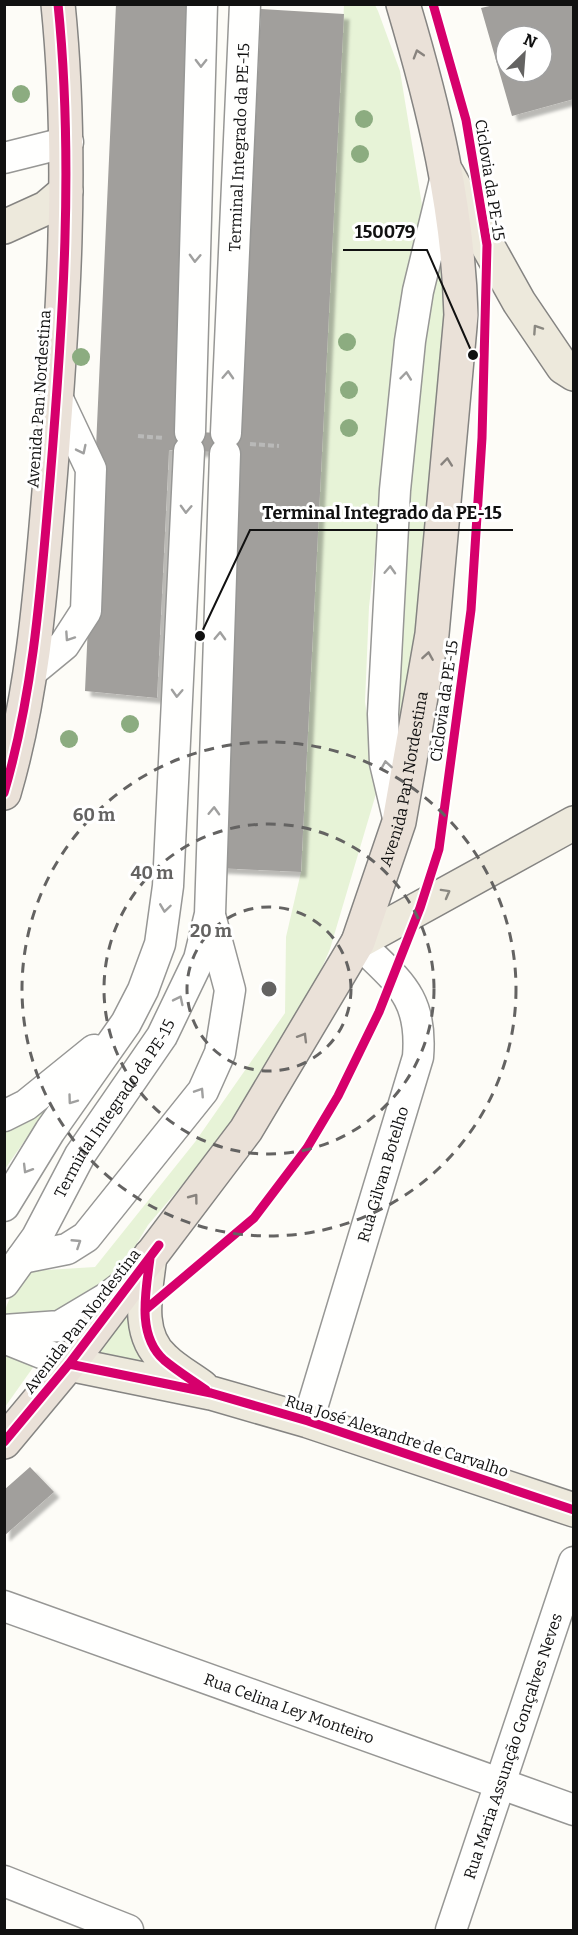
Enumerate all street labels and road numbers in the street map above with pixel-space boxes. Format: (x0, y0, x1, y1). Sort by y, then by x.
street label: Terminal Integrado da PE-15 (225, 42, 253, 252)
street label: Ciclovia da PE-15 (471, 118, 509, 242)
street label: Avenida Pan Nordestina (23, 309, 55, 489)
street label: Ciclovia da PE-15 (426, 639, 462, 763)
street label: Avenida Pan Nordestina (375, 689, 431, 868)
street label: Terminal Integrado da PE-15 (50, 1016, 178, 1201)
street label: Rua Gilvan Botelho (353, 1104, 412, 1244)
street label: Avenida Pan Nordestina (20, 1245, 145, 1397)
street label: Rua José Alexandre de Carvalho (283, 1391, 511, 1481)
street label: Rua Maria Assunção Gonçalves Neves (459, 1611, 566, 1881)
street label: Rua Celina Ley Monteiro (202, 1669, 377, 1747)

